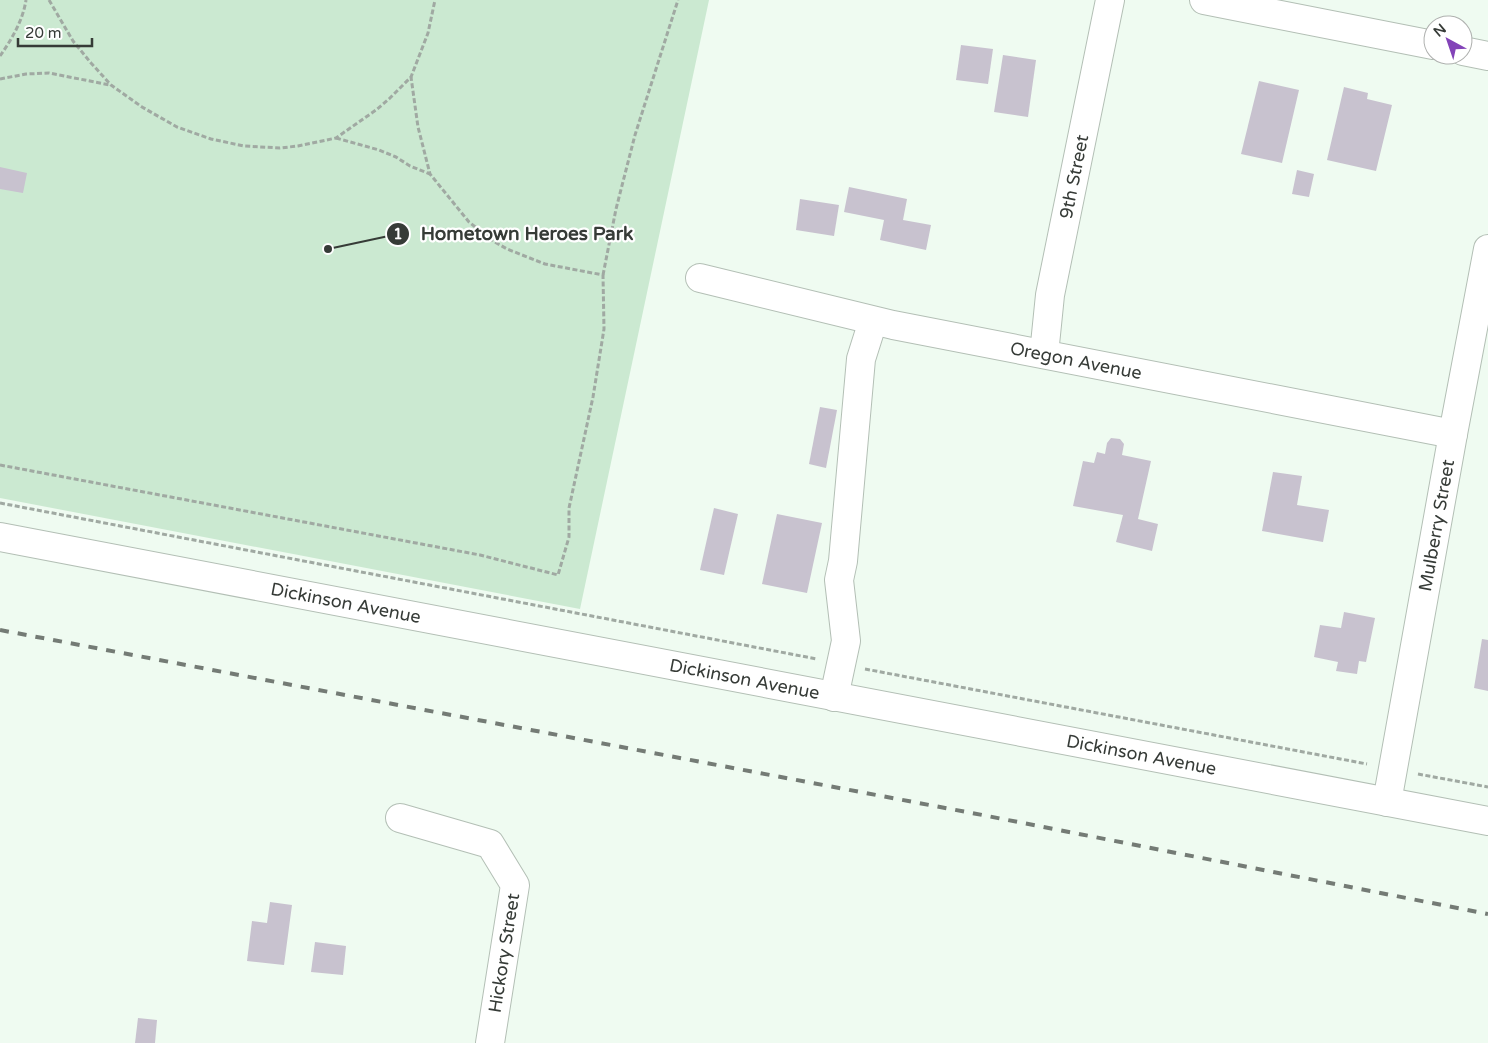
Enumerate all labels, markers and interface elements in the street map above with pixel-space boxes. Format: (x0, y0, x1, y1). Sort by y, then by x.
scale bar (18, 15, 91, 47)
north arrow (1423, 15, 1473, 65)
text: N (1430, 20, 1450, 41)
text: 20 m (25, 24, 62, 42)
street label: 9th Street (1055, 133, 1093, 221)
callout: Hometown Heroes Park (386, 217, 643, 251)
text: Hometown Heroes Park (421, 223, 634, 245)
text: 1 (393, 225, 403, 243)
street label: Oregon Avenue (1008, 337, 1144, 384)
street label: Mulberry Street (1414, 457, 1459, 593)
street label: Dickinson Avenue (269, 578, 423, 628)
street label: Dickinson Avenue (668, 654, 821, 704)
street label: Dickinson Avenue (1064, 730, 1218, 780)
street label: Hickory Street (484, 892, 524, 1014)

